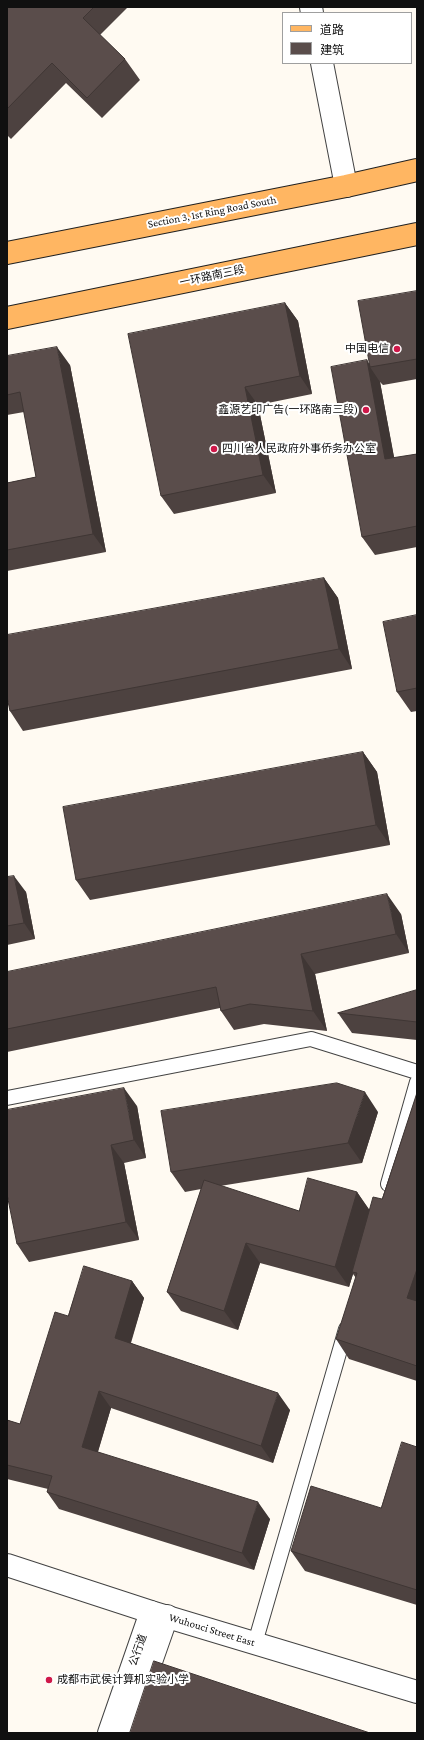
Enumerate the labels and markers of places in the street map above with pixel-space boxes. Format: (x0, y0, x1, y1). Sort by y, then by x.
place label: 中国电信 (345, 342, 389, 356)
marker: 中国电信 (392, 344, 402, 354)
place label: 鑫源艺印广告(一环路南三段) (218, 403, 358, 417)
marker: 鑫源艺印广告(一环路南三段) (361, 405, 371, 415)
place label: 四川省人民政府外事侨务办公室 (222, 442, 376, 456)
marker: 四川省人民政府外事侨务办公室 (209, 444, 219, 454)
place label: 成都市武侯计算机实验小学 (57, 1673, 189, 1687)
marker: 成都市武侯计算机实验小学 (44, 1675, 54, 1685)

